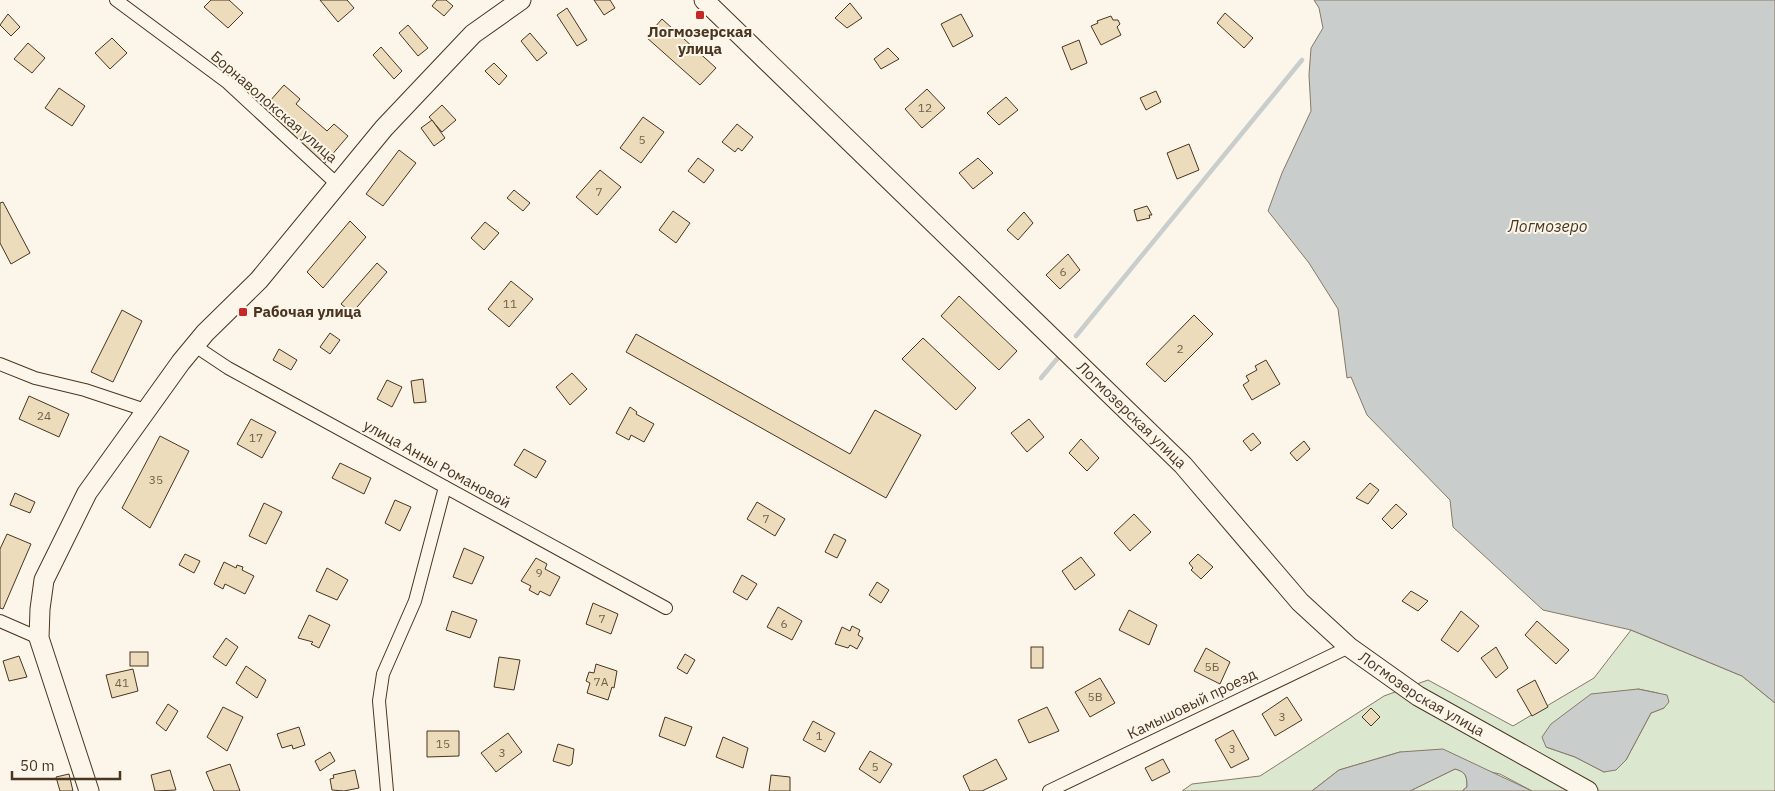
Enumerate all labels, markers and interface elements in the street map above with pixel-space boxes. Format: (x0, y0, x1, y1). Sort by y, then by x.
marker: Логмозерская улица (694, 9, 706, 21)
place label: Логмозерская улица (648, 22, 752, 58)
street label: Борнаволокская улица (207, 46, 342, 167)
house number: 12 (918, 100, 932, 115)
house number: 5 (638, 132, 646, 147)
house number: 7 (595, 184, 603, 199)
water label: Логмозеро (1507, 216, 1588, 236)
house number: 6 (1059, 264, 1067, 279)
house number: 11 (503, 296, 517, 311)
place label: Рабочая улица (253, 302, 362, 321)
marker: Рабочая улица (237, 306, 249, 318)
house number: 2 (1176, 341, 1184, 356)
street label: Логмозерская улица (1073, 357, 1191, 472)
house number: 24 (37, 408, 51, 423)
street label: улица Анны Романовой (360, 415, 514, 512)
house number: 17 (249, 430, 263, 445)
house number: 35 (149, 472, 163, 487)
house number: 7 (762, 511, 770, 526)
house number: 9 (535, 565, 543, 580)
house number: 7 (598, 611, 606, 626)
house number: 6 (780, 616, 788, 631)
street label: Логмозерская улица (1355, 647, 1488, 740)
house number: 5Б (1205, 659, 1219, 674)
street label: Камышовый проезд (1124, 664, 1260, 743)
house number: 7А (594, 674, 609, 689)
house number: 41 (115, 675, 129, 690)
house number: 5В (1087, 689, 1103, 704)
house number: 3 (1278, 709, 1286, 724)
house number: 1 (815, 728, 823, 743)
house number: 15 (436, 736, 450, 751)
house number: 3 (1228, 741, 1236, 756)
house number: 3 (498, 745, 506, 760)
scale bar (12, 748, 120, 780)
text: 50 m (20, 756, 55, 775)
house number: 5 (871, 759, 879, 774)

